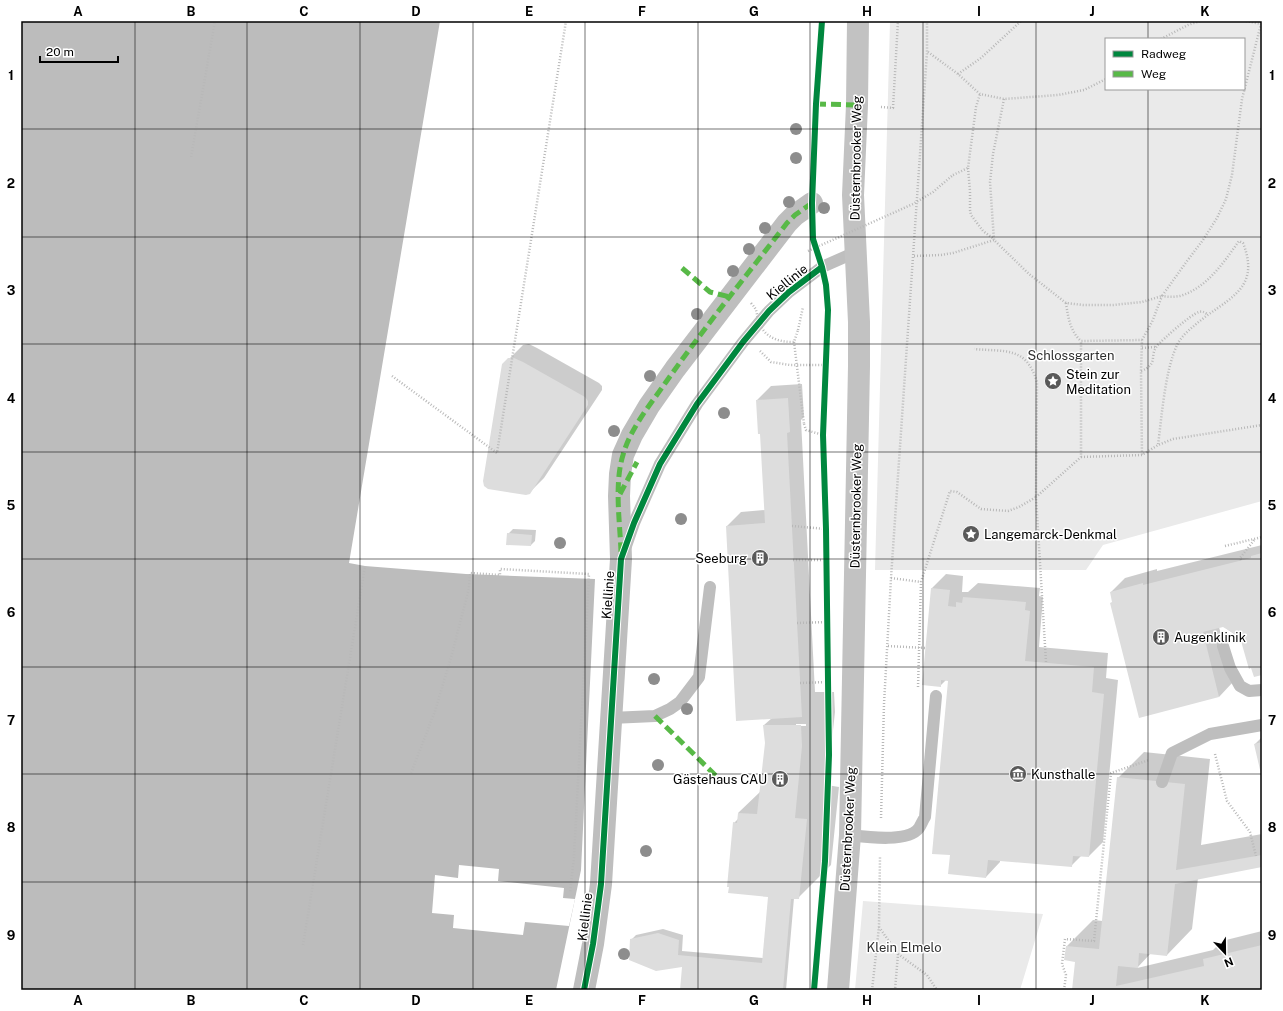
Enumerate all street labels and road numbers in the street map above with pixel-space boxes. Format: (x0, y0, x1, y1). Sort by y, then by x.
street label: Düsternbrooker Weg (847, 95, 865, 221)
street label: Kiellinie (763, 261, 811, 303)
street label: Düsternbrooker Weg (847, 443, 865, 569)
street label: Kiellinie (599, 570, 617, 620)
street label: Düsternbrooker Weg (837, 766, 859, 892)
street label: Kiellinie (575, 892, 595, 942)

